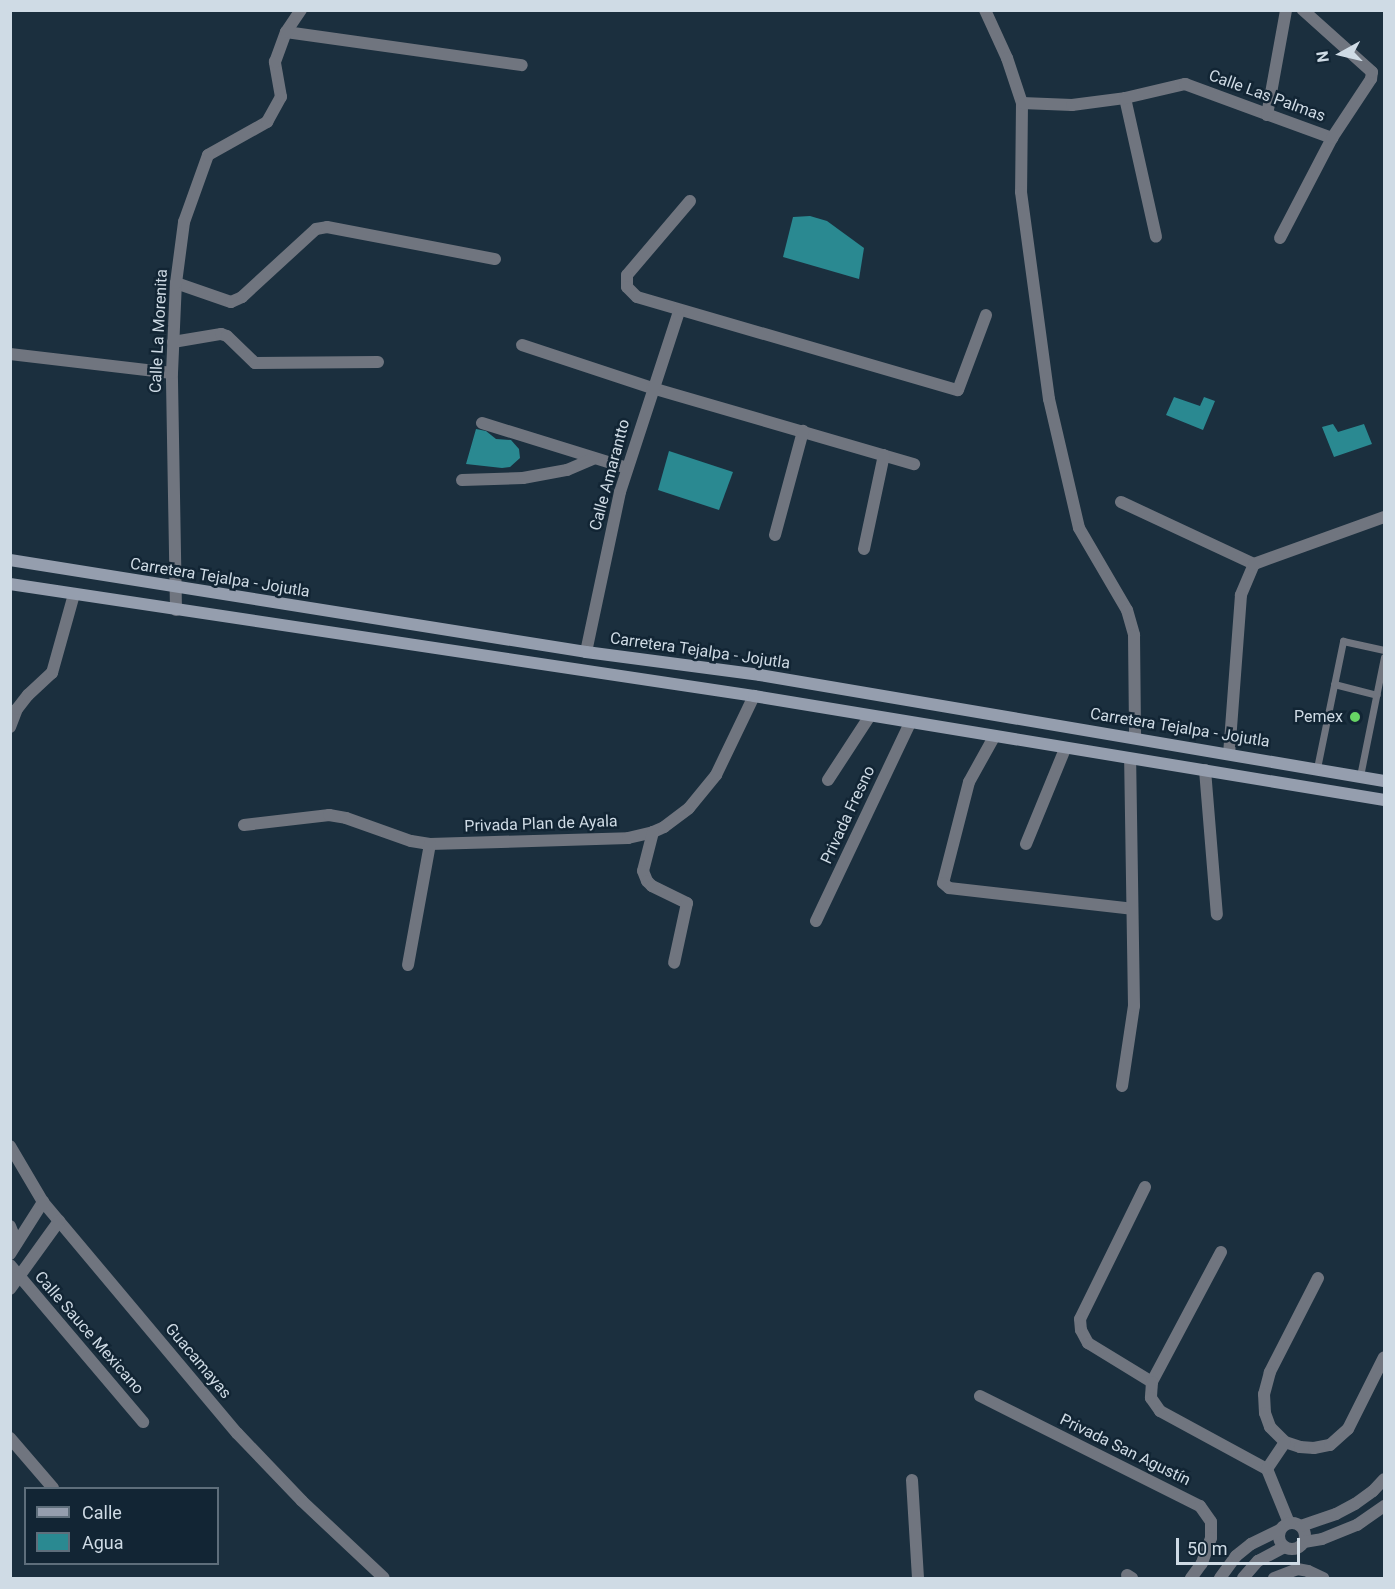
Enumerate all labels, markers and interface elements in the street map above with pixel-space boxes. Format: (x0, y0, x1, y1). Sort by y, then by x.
north arrow (1311, 24, 1371, 84)
text: N (1312, 50, 1333, 63)
street label: Calle Las Palmas (1206, 66, 1328, 126)
street label: Calle La Morenita (146, 269, 172, 393)
street label: Calle Amarantto (586, 417, 634, 533)
street label: Carretera Tejalpa - Jojutla (129, 554, 311, 602)
street label: Carretera Tejalpa - Jojutla (609, 629, 791, 673)
street label: Carretera Tejalpa - Jojutla (1089, 704, 1271, 752)
place label: Pemex (1294, 707, 1343, 727)
marker: Pemex (1348, 710, 1362, 724)
street label: Privada Fresno (817, 763, 879, 867)
street label: Privada Plan de Ayala (464, 812, 618, 836)
street label: Calle Sauce Mexicano (30, 1268, 148, 1398)
street label: Guacamayas (161, 1319, 235, 1403)
street label: Privada San Agustín (1057, 1410, 1193, 1490)
legend (24, 1487, 219, 1565)
text: Calle (82, 1502, 122, 1523)
scale bar (1179, 1526, 1304, 1564)
text: Agua (82, 1532, 124, 1553)
text: 50 m (1187, 1538, 1227, 1559)

